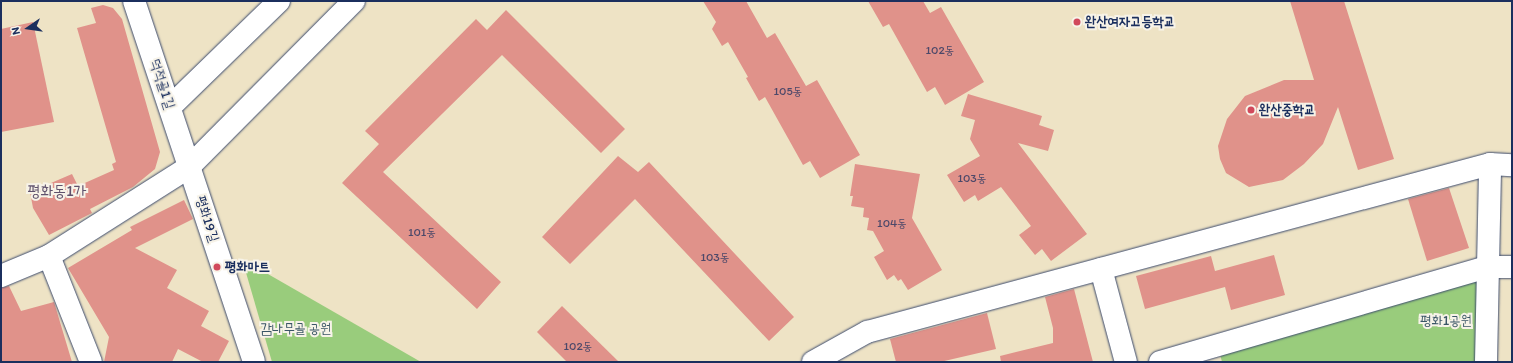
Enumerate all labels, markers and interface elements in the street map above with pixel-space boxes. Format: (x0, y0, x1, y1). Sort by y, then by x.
north arrow (8, 8, 48, 48)
place label: 완산여자고등학교 (1085, 14, 1175, 30)
marker: 완산여자고등학교 (1072, 17, 1082, 27)
text: N (9, 26, 23, 36)
house number: 102동 (926, 44, 954, 58)
street label: 덕적골1길 (146, 57, 178, 111)
house number: 105동 (774, 85, 802, 99)
place label: 완산중학교 (1259, 102, 1315, 118)
marker: 완산중학교 (1246, 105, 1256, 115)
house number: 103동 (957, 172, 987, 186)
district label: 평화동1가 (28, 181, 86, 201)
street label: 평화19길 (192, 194, 222, 244)
house number: 104동 (877, 217, 907, 231)
house number: 101동 (408, 226, 436, 240)
house number: 103동 (700, 251, 730, 265)
place label: 평화마트 (225, 259, 270, 275)
marker: 평화마트 (212, 262, 222, 272)
park label: 평화1공원 (1420, 313, 1472, 329)
park label: 감나무골 공원 (261, 321, 331, 337)
house number: 102동 (564, 340, 592, 354)

